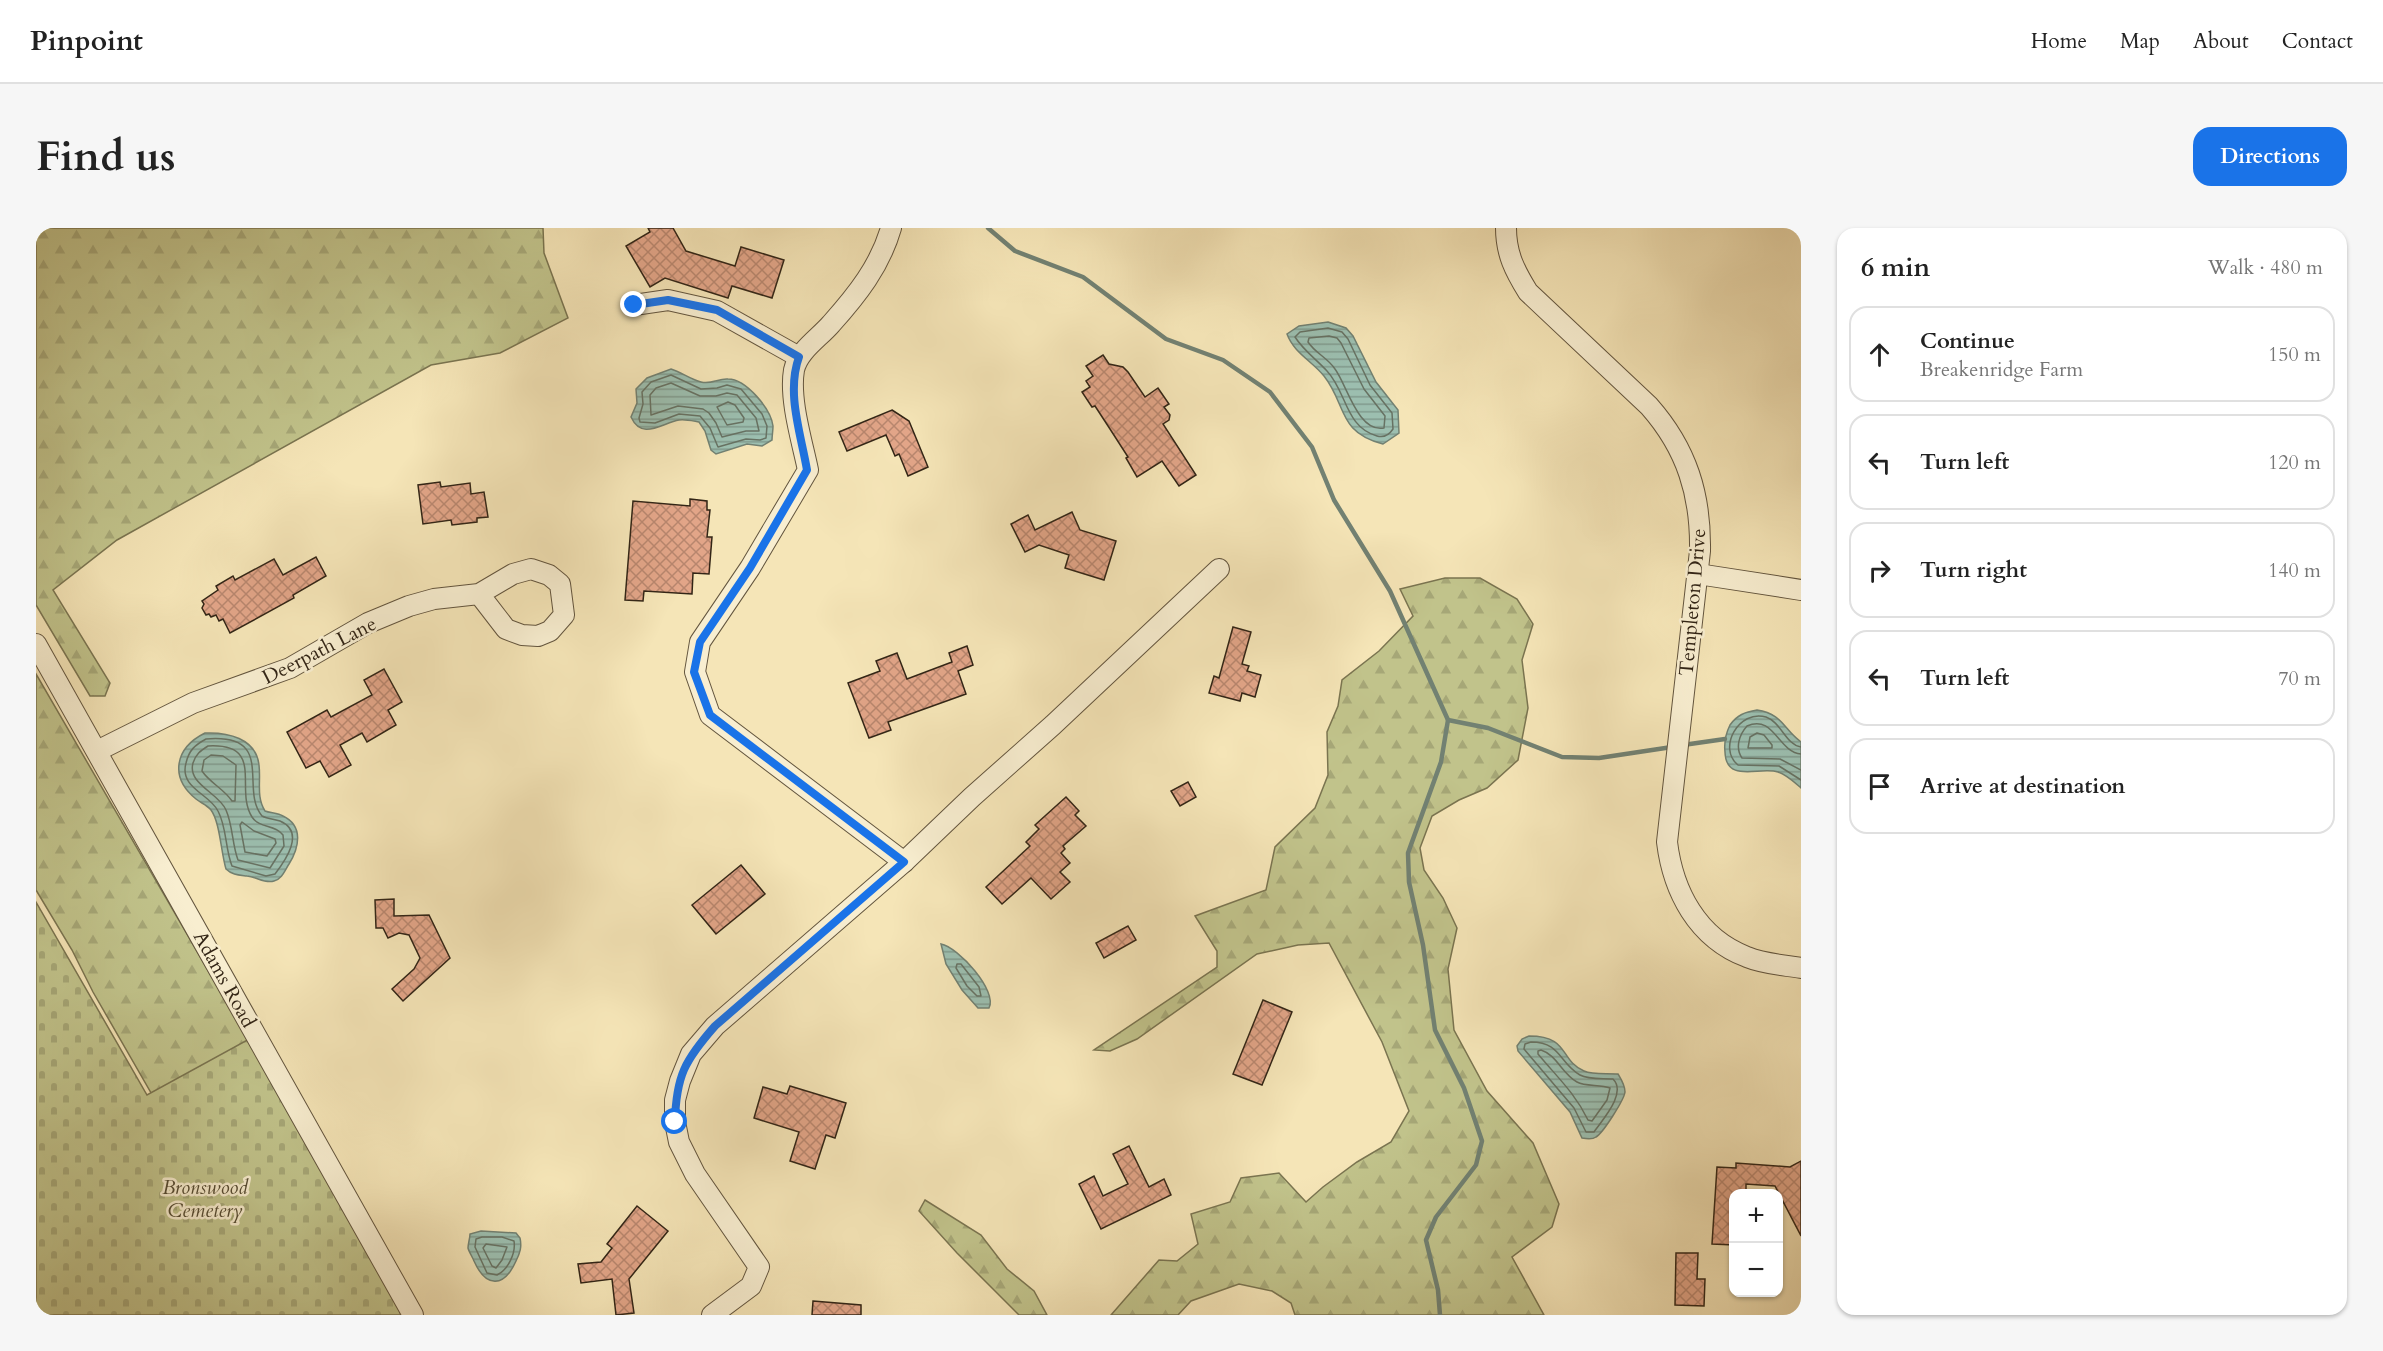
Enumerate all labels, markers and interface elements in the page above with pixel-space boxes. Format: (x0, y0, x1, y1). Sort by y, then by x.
text: Pinpoint (30, 22, 143, 60)
text: Home (2031, 27, 2087, 56)
text: Map (2120, 27, 2160, 56)
text: About (2193, 27, 2249, 56)
text: Contact (2282, 27, 2353, 56)
button: Directions (2193, 127, 2347, 186)
text: Find us (36, 128, 176, 185)
text: 6 min (1861, 250, 1930, 285)
text: Walk · 480 m (2208, 254, 2323, 281)
route end (620, 291, 646, 317)
text: Continue (1920, 326, 2015, 356)
icon: ahead (1863, 338, 1896, 371)
text: 150 m (2268, 341, 2321, 368)
text: Breakenridge Farm (1920, 356, 2083, 383)
icon: left (1863, 446, 1896, 479)
text: Turn left (1920, 447, 2009, 477)
text: 120 m (2268, 449, 2321, 476)
street label: Templeton Drive (1673, 527, 1712, 677)
icon: right (1863, 554, 1896, 587)
text: Turn right (1920, 555, 2027, 585)
text: 140 m (2268, 557, 2321, 584)
street label: Deerpath Lane (257, 610, 381, 691)
icon: left (1863, 662, 1896, 695)
text: Turn left (1920, 663, 2009, 693)
text: 70 m (2278, 665, 2321, 692)
icon: arrive (1863, 770, 1896, 803)
text: Arrive at destination (1920, 771, 2125, 801)
street label: Adams Road (187, 926, 262, 1033)
route start (661, 1108, 687, 1134)
park label: Bronswood Cemetery (162, 1174, 249, 1224)
map controls (1729, 1189, 1783, 1297)
button: + (1729, 1189, 1783, 1243)
button: − (1729, 1243, 1783, 1297)

